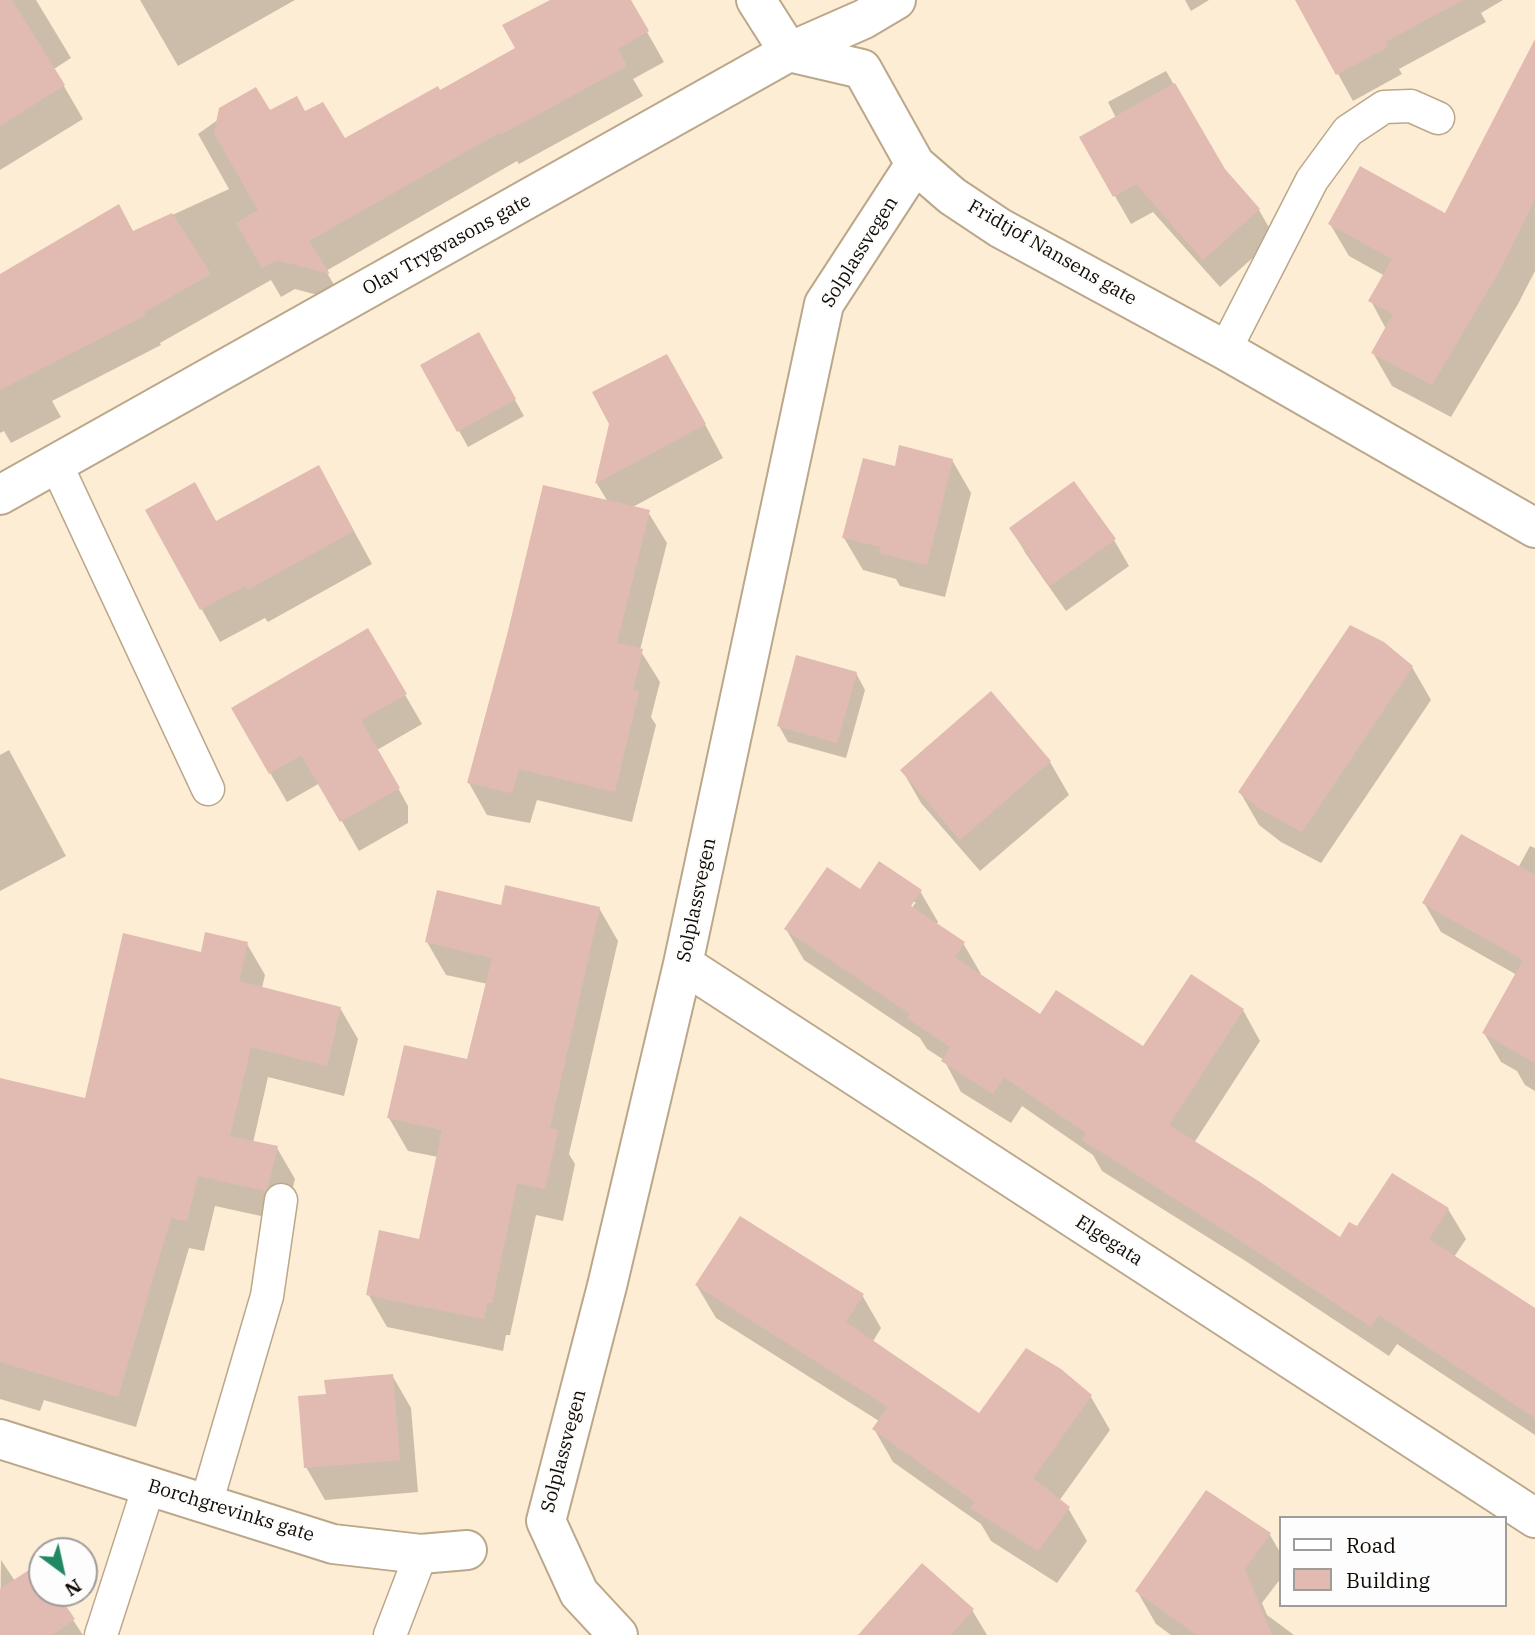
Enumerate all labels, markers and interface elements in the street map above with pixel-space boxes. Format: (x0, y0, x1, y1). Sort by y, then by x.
street label: Olav Trygvasons gate (359, 189, 535, 301)
street label: Solplassvegen (817, 192, 903, 312)
street label: Fridtjof Nansens gate (964, 195, 1140, 311)
street label: Solplassvegen (673, 836, 721, 964)
street label: Elgegata (1071, 1211, 1147, 1271)
street label: Solplassvegen (537, 1387, 591, 1515)
street label: Borchgrevinks gate (145, 1475, 317, 1547)
legend (1280, 1516, 1507, 1607)
text: Road (1346, 1531, 1396, 1559)
north arrow (28, 1537, 98, 1607)
text: Building (1346, 1566, 1430, 1594)
text: N (61, 1574, 86, 1602)

